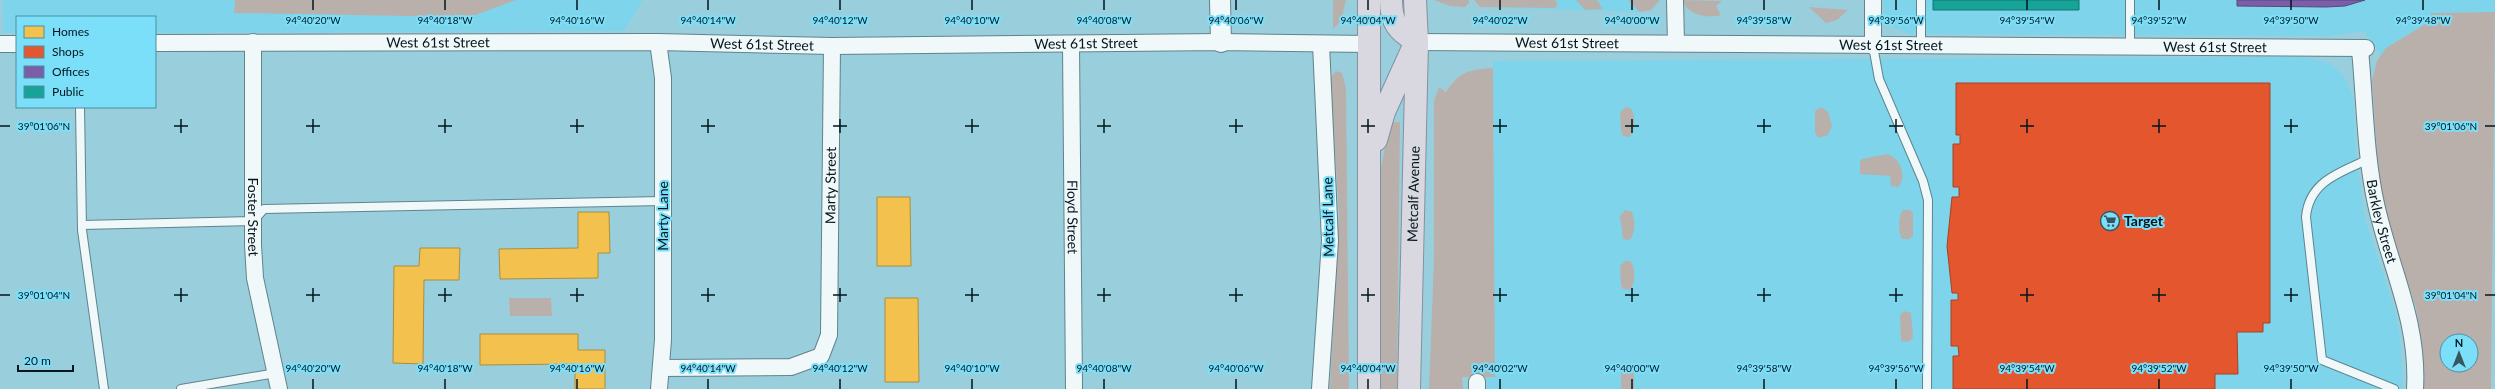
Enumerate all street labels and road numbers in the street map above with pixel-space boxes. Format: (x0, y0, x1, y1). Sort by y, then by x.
street label: West 61st Street (386, 33, 490, 51)
street label: West 61st Street (710, 34, 814, 54)
street label: West 61st Street (1034, 34, 1138, 52)
street label: West 61st Street (1515, 34, 1619, 51)
street label: West 61st Street (1839, 36, 1943, 53)
street label: West 61st Street (2163, 38, 2267, 55)
street label: Metcalf Avenue (1403, 146, 1423, 242)
street label: Marty Street (821, 147, 839, 224)
street label: Foster Street (245, 177, 263, 257)
street label: Metcalf Lane (1318, 177, 1337, 257)
street label: Barkley Street (2364, 178, 2401, 265)
street label: Floyd Street (1064, 180, 1082, 254)
street label: Marty Lane (654, 181, 671, 251)

